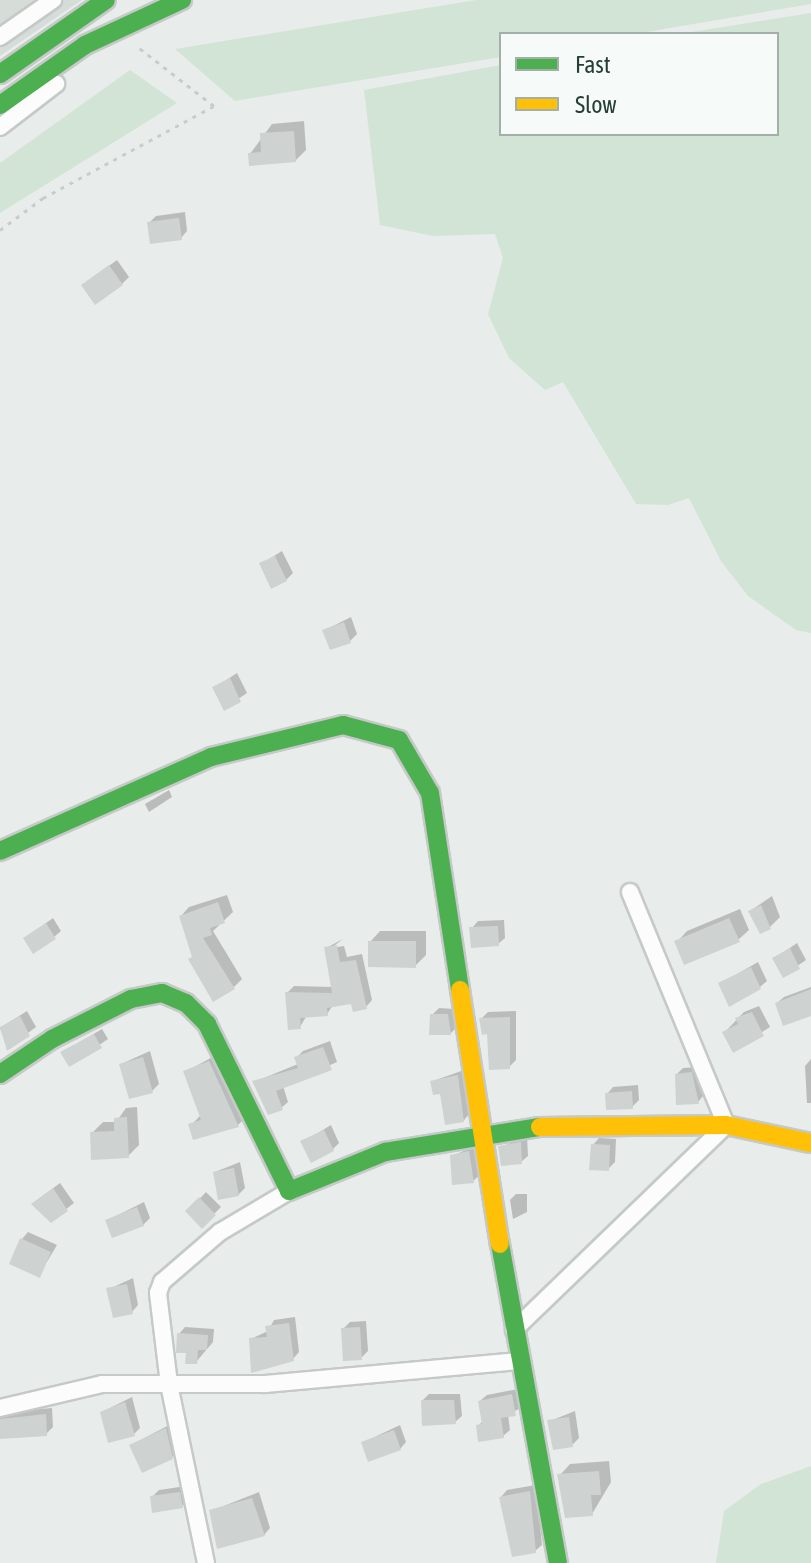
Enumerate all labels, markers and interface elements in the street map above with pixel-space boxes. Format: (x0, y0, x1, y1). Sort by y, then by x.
legend (499, 32, 779, 136)
text: Fast (575, 51, 611, 78)
text: Slow (575, 91, 617, 118)

